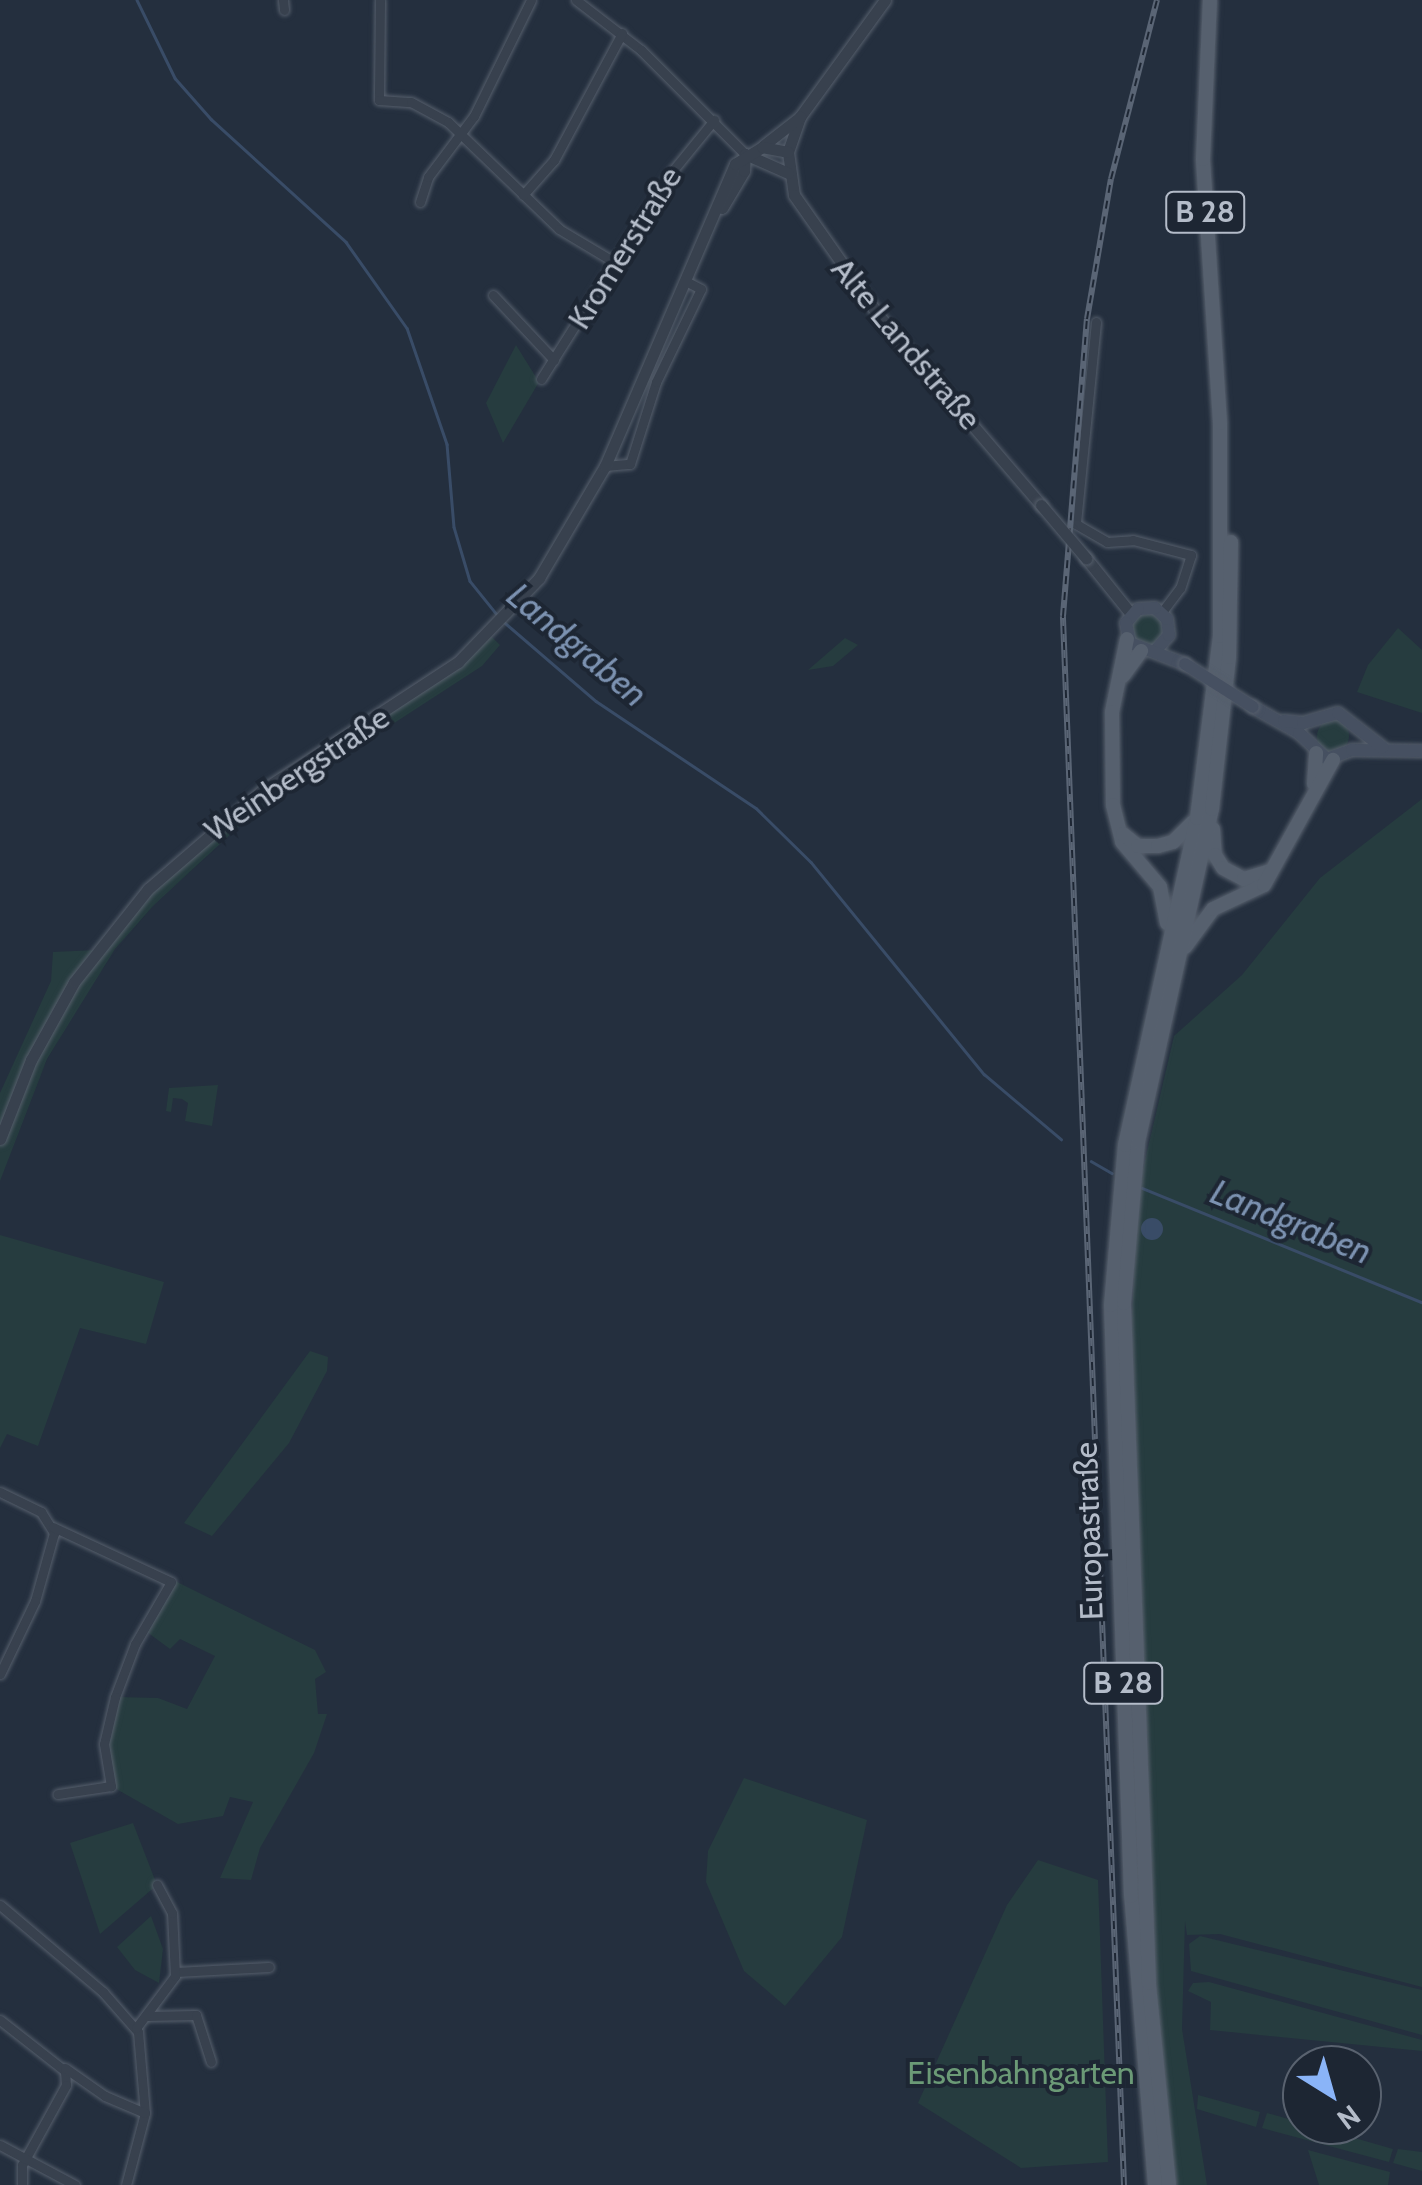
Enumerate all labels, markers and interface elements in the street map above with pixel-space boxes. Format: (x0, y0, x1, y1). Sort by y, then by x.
street label: Kromerstraße (560, 160, 690, 336)
road number: B 28 (1165, 187, 1245, 237)
street label: Alte Landstraße (823, 250, 989, 438)
water label: Landgraben (499, 575, 655, 715)
street label: Weinbergstraße (198, 698, 396, 850)
water label: Landgraben (1205, 1171, 1377, 1273)
street label: Europastraße (1067, 1441, 1111, 1621)
road number: B 28 (1083, 1658, 1163, 1708)
north arrow (1282, 2045, 1382, 2145)
park label: Eisenbahngarten (907, 2054, 1135, 2092)
text: N (1331, 2098, 1367, 2137)

